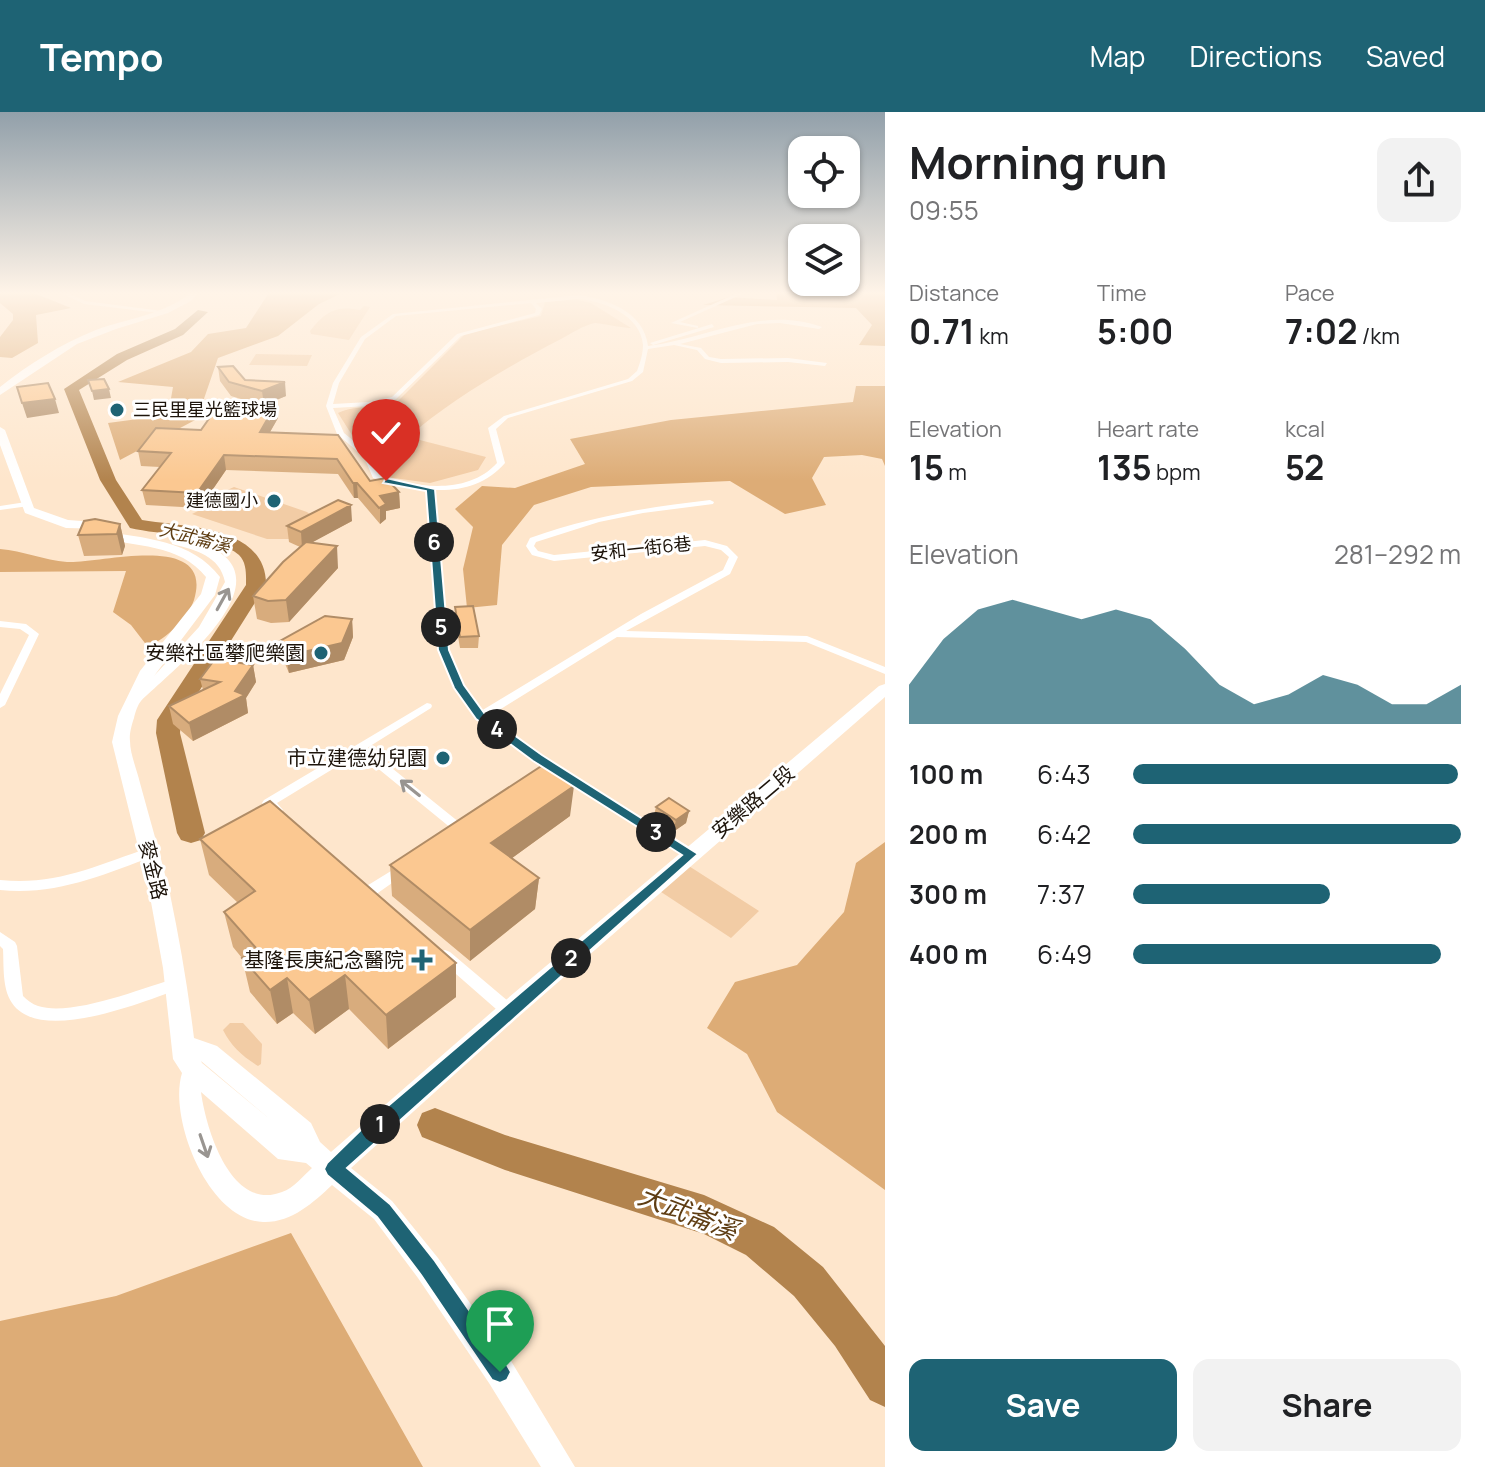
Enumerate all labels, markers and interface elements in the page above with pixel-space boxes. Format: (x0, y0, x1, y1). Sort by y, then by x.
text: Tempo (40, 30, 163, 82)
text: Map (1090, 37, 1145, 75)
text: Directions (1189, 37, 1322, 75)
text: Saved (1366, 37, 1445, 75)
text: Morning run (909, 132, 1167, 192)
map controls (788, 136, 860, 296)
button: locate (788, 136, 860, 208)
button: share (1377, 138, 1461, 222)
text: 09:55 (909, 192, 979, 228)
button: layers (788, 224, 860, 296)
text: Distance (909, 278, 999, 308)
text: Time (1097, 278, 1147, 308)
text: Pace (1285, 278, 1335, 308)
text: 0.71 (909, 308, 975, 354)
text: 5:00 (1097, 308, 1173, 354)
text: 7:02 (1285, 308, 1357, 354)
text: km (975, 321, 1009, 351)
text: /km (1357, 321, 1400, 351)
place label: 三民里星光籃球場 (133, 397, 277, 421)
pin (352, 399, 420, 481)
marker: 三民里星光籃球場 (108, 401, 126, 419)
icon: check (364, 411, 408, 455)
text: Elevation (909, 414, 1002, 444)
text: Heart rate (1097, 414, 1199, 444)
text: kcal (1285, 414, 1325, 444)
text: 15 (909, 444, 944, 490)
text: 135 (1097, 444, 1152, 490)
text: 52 (1285, 444, 1324, 490)
text: m (944, 457, 967, 487)
text: bpm (1152, 457, 1201, 487)
place label: 建德國小 (186, 488, 258, 512)
marker: 建德國小 (265, 492, 283, 510)
water label: 大武崙溪 (157, 517, 236, 558)
pin: 6 (414, 522, 454, 562)
text: 6 (427, 527, 441, 557)
street label: 安和一街6巷 (589, 531, 692, 565)
text: Elevation (909, 536, 1019, 572)
text: 281–292 m (1334, 536, 1461, 572)
one-way arrow (216, 587, 231, 611)
pin: 5 (421, 607, 461, 647)
text: 5 (435, 612, 447, 642)
place label: 安樂社區攀爬樂園 (145, 639, 305, 666)
marker: 安樂社區攀爬樂園 (312, 644, 330, 662)
pin: 4 (477, 709, 517, 749)
text: 4 (490, 714, 504, 744)
place label: 市立建德幼兒園 (287, 744, 427, 771)
marker: 市立建德幼兒園 (434, 749, 452, 767)
text: 100 m (909, 756, 983, 792)
text: 6:43 (1037, 756, 1091, 792)
street label: 安樂路二段 (706, 759, 800, 844)
one-way arrow (400, 780, 421, 797)
pin: 3 (636, 812, 676, 852)
text: 200 m (909, 816, 987, 852)
text: 6:42 (1037, 816, 1091, 852)
text: 3 (650, 817, 662, 847)
street label: 麥金路 (133, 838, 174, 902)
text: 300 m (909, 876, 987, 912)
text: 7:37 (1037, 876, 1085, 912)
text: 400 m (909, 936, 988, 972)
text: 6:49 (1037, 936, 1092, 972)
pin: 2 (551, 938, 591, 978)
text: 2 (564, 943, 578, 973)
place label: 基隆長庚紀念醫院 (244, 946, 404, 973)
marker: 基隆長庚紀念醫院 (411, 949, 433, 971)
pin: 1 (360, 1104, 400, 1144)
text: 1 (375, 1109, 385, 1139)
one-way arrow (198, 1133, 213, 1158)
water label: 大武崙溪 (633, 1177, 747, 1249)
pin (466, 1290, 534, 1372)
icon: arrive (478, 1302, 522, 1346)
button: Save (909, 1359, 1177, 1451)
button: Share (1193, 1359, 1461, 1451)

